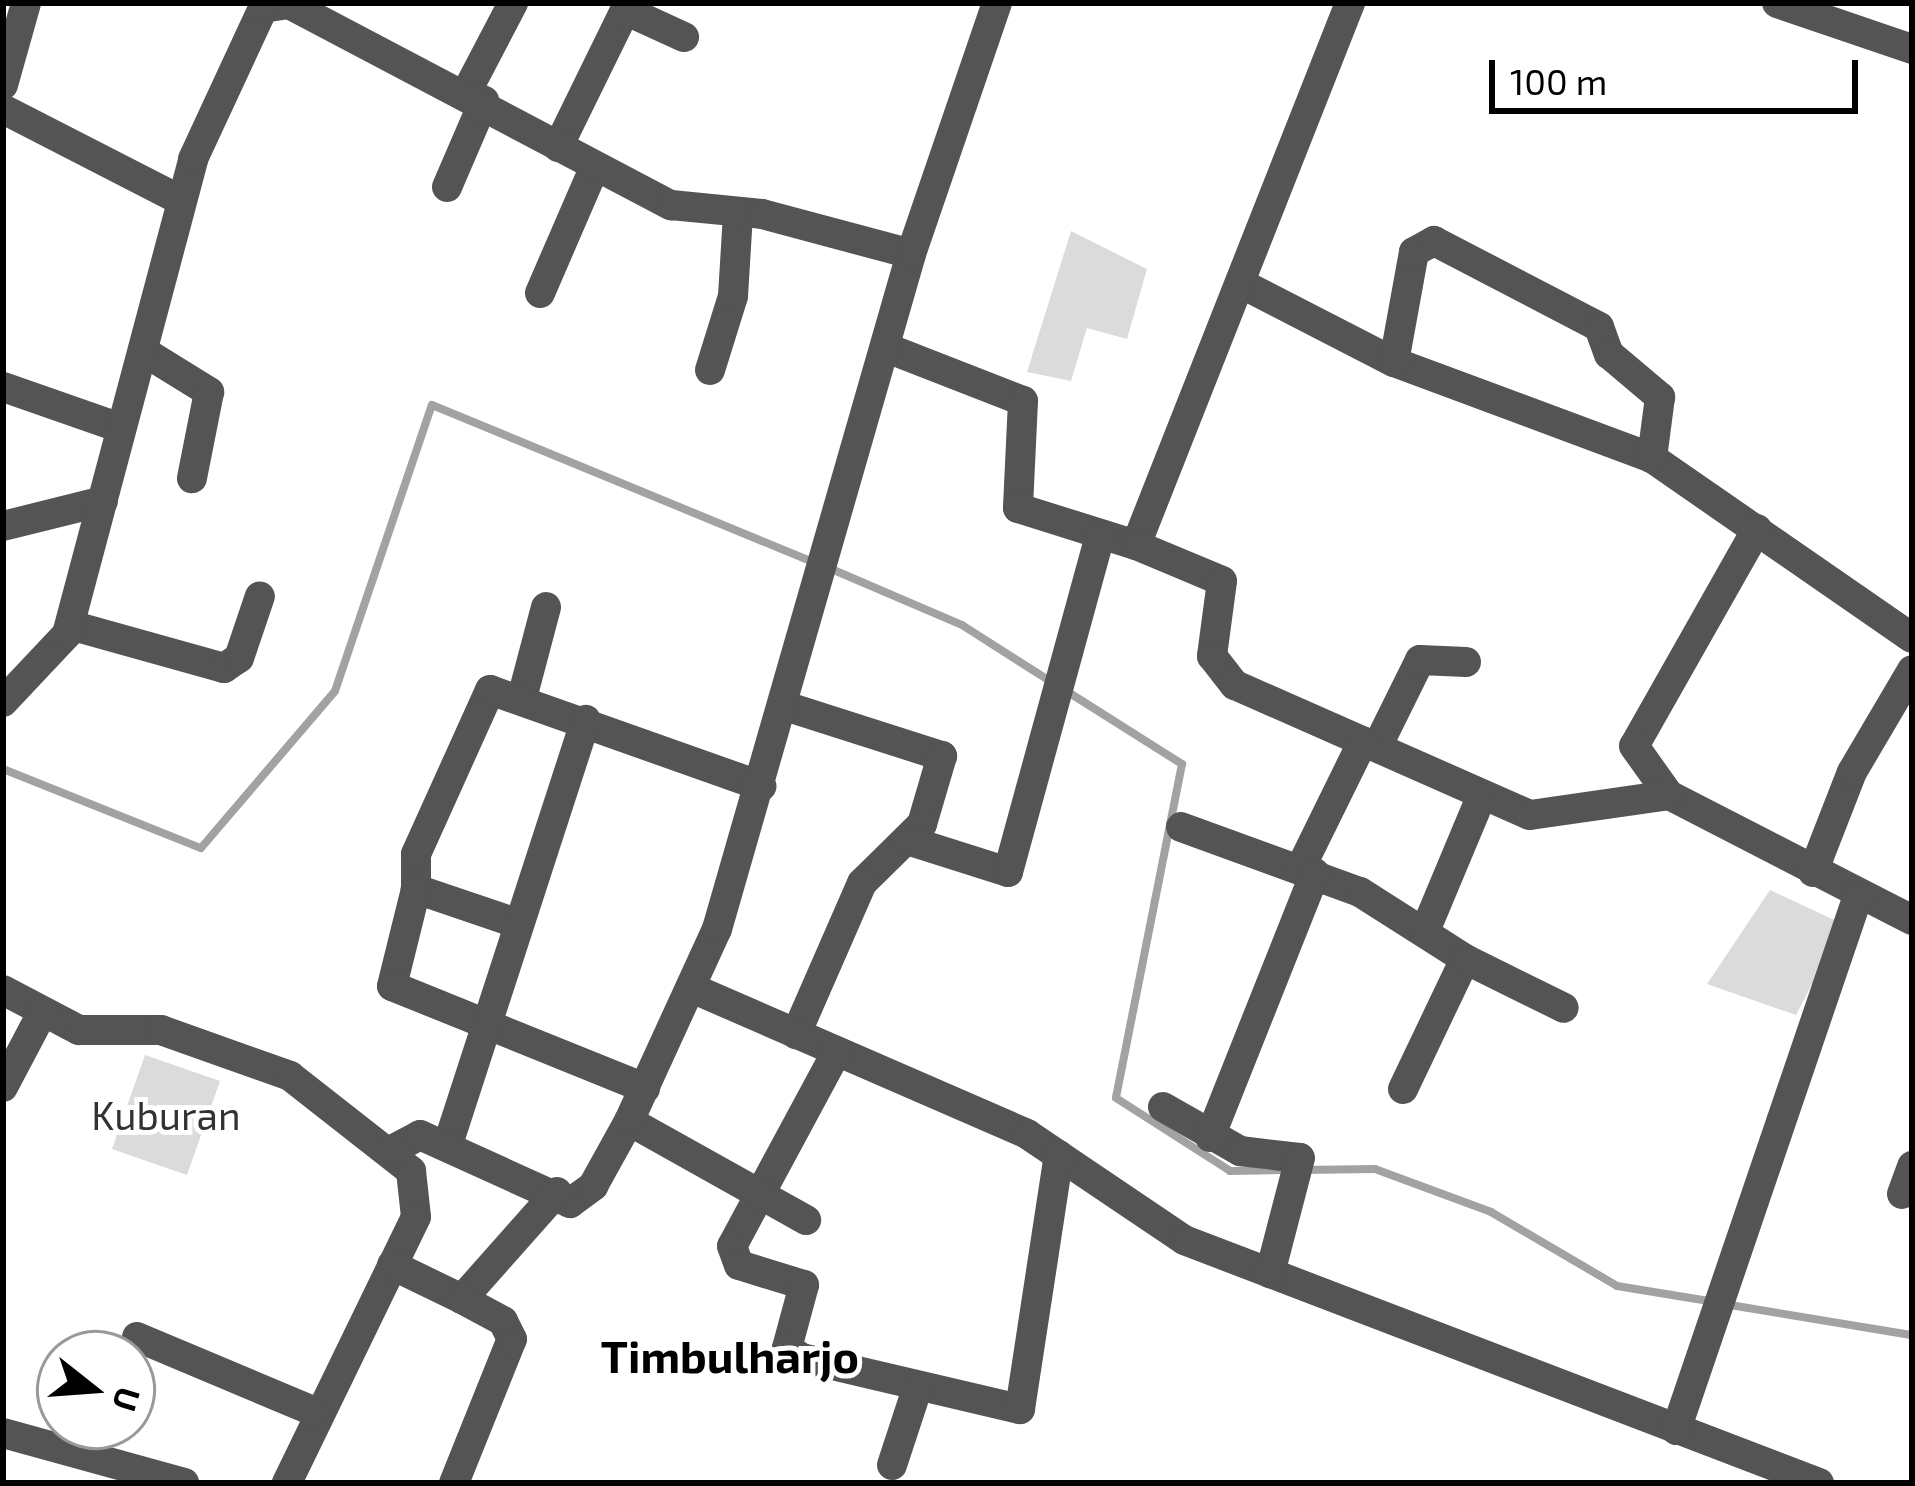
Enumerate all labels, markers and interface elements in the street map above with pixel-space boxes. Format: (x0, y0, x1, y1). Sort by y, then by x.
scale bar (1495, 36, 1864, 110)
text: 100 m (1510, 59, 1607, 102)
park label: Kuburan (91, 1092, 241, 1138)
district label: Timbulharjo (601, 1329, 859, 1383)
north arrow (36, 1330, 156, 1450)
text: U (105, 1383, 150, 1416)

